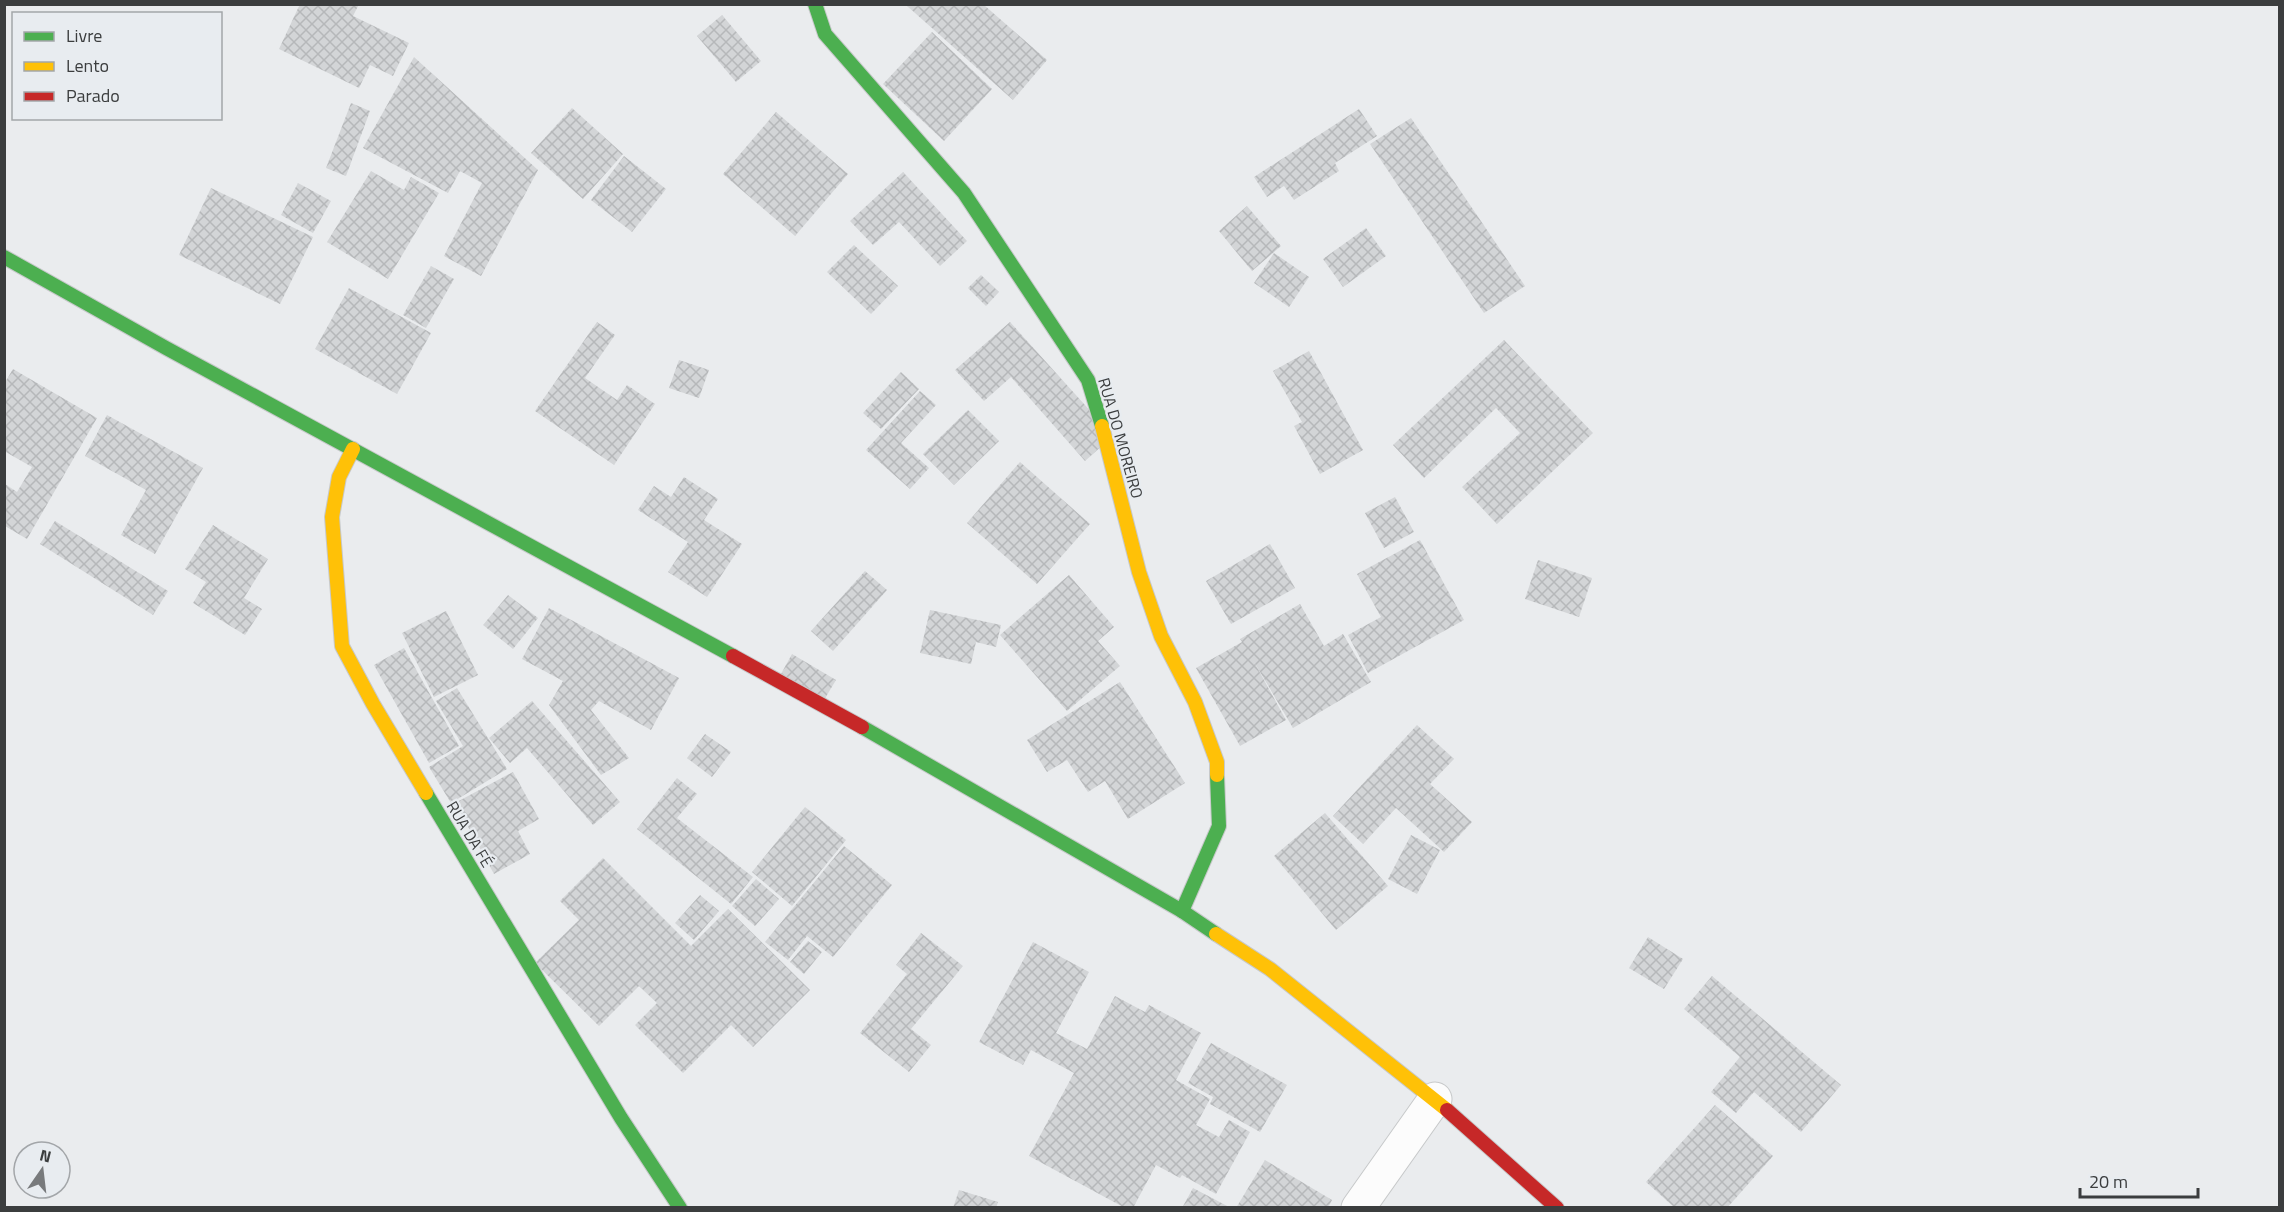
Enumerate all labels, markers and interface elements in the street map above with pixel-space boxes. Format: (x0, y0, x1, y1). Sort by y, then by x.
legend (12, 12, 222, 120)
text: Livre (66, 22, 102, 49)
text: Lento (66, 52, 109, 79)
text: Parado (66, 82, 120, 109)
street label: RUA DO MOREIRO (1092, 375, 1150, 501)
street label: RUA DA FÉ (441, 796, 499, 872)
north arrow (12, 1140, 72, 1200)
text: N (37, 1142, 54, 1168)
scale bar (2080, 1161, 2198, 1199)
text: 20 m (2089, 1168, 2128, 1195)

